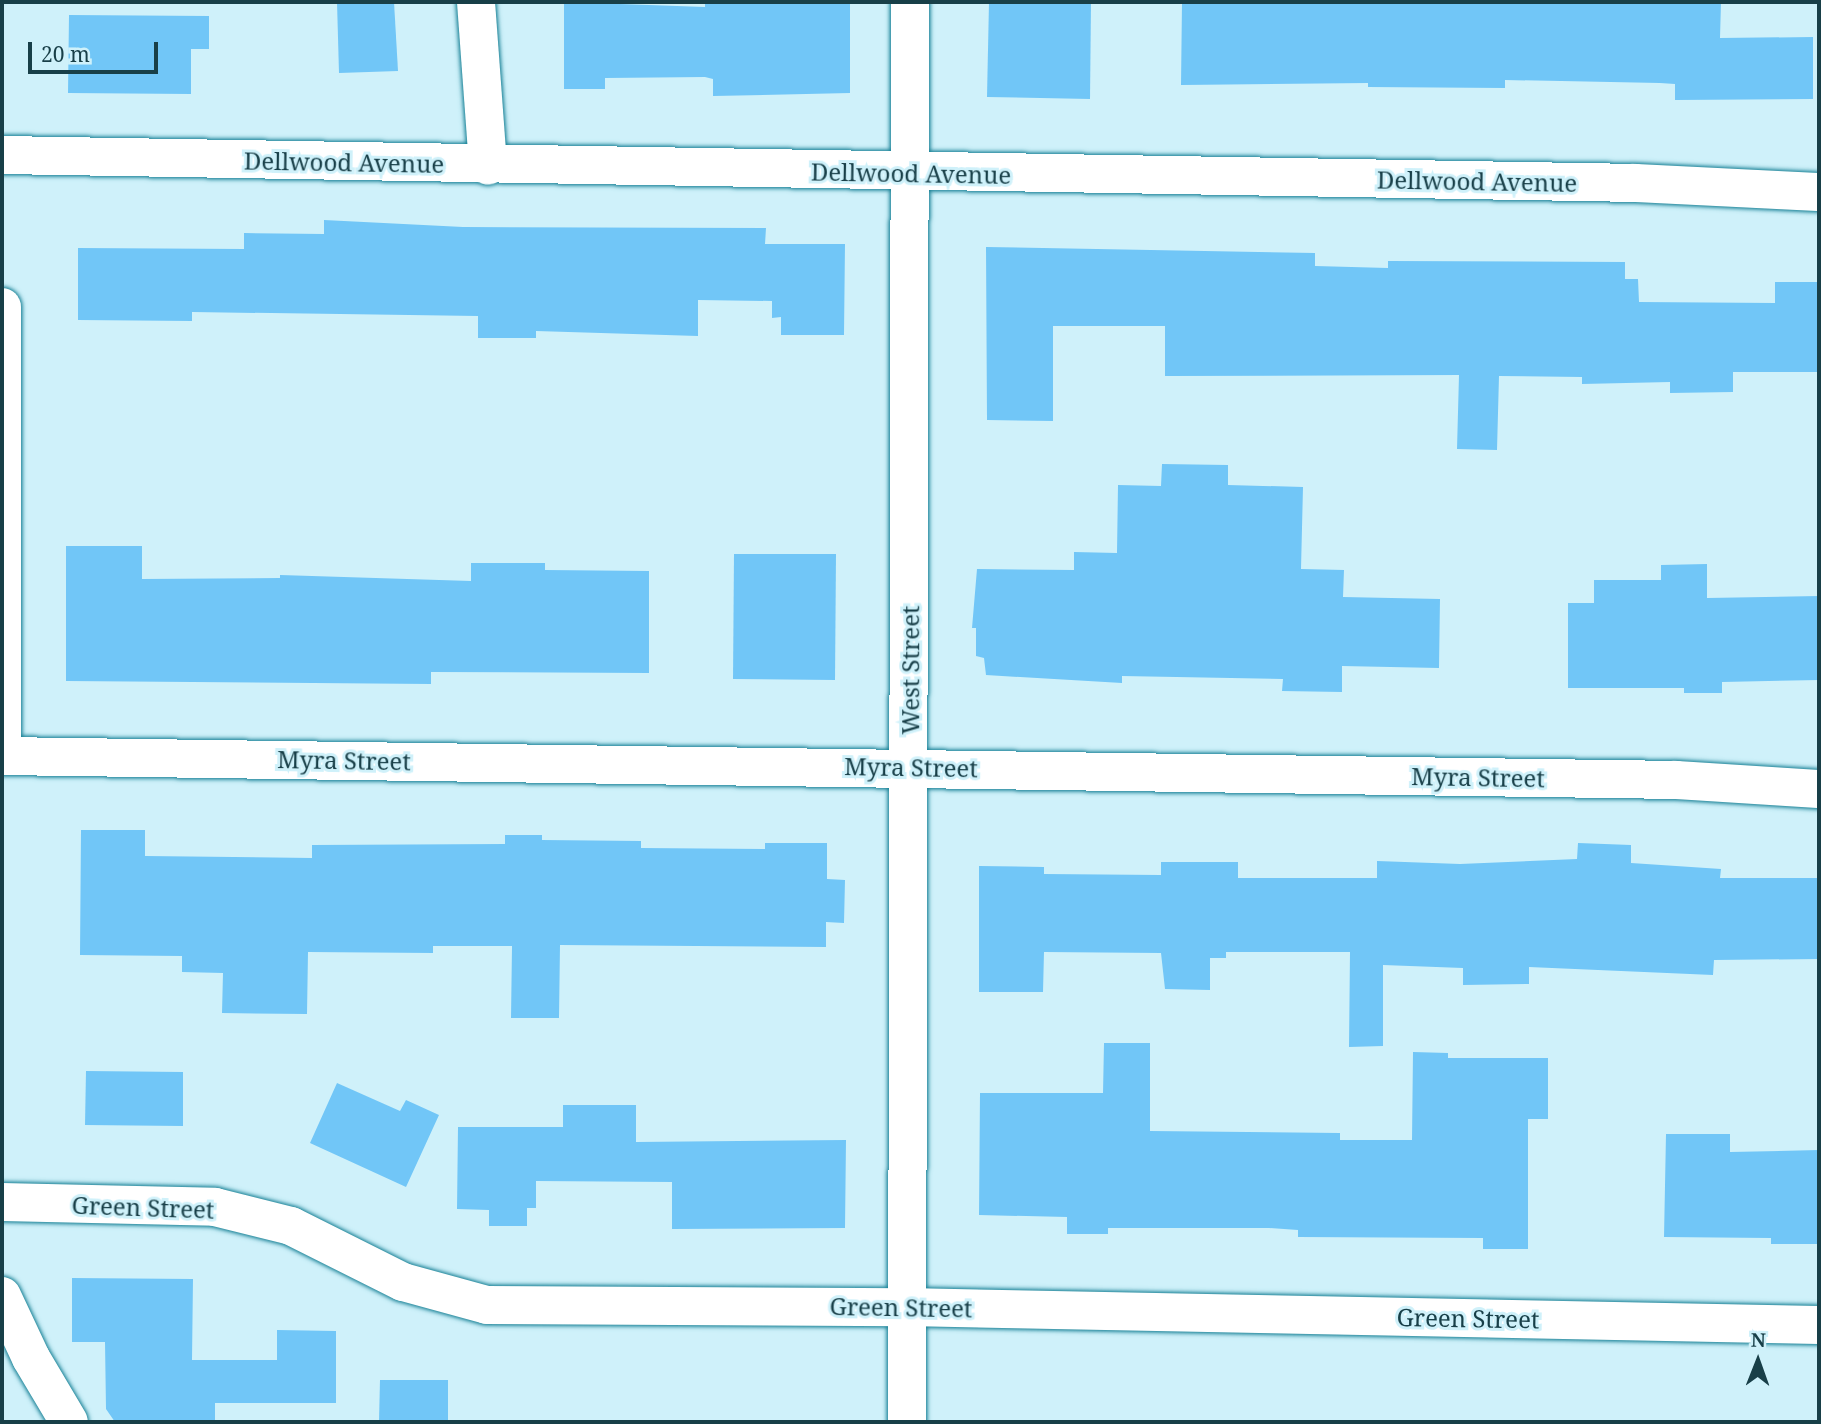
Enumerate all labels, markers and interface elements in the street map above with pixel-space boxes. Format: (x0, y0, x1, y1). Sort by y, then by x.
scale bar (32, 28, 161, 72)
text: 20 m (41, 40, 90, 68)
street label: Dellwood Avenue (244, 146, 444, 178)
street label: Dellwood Avenue (811, 157, 1011, 189)
street label: Dellwood Avenue (1377, 165, 1577, 197)
street label: West Street (896, 606, 924, 734)
street label: Myra Street (277, 744, 411, 776)
street label: Myra Street (844, 751, 978, 783)
street label: Myra Street (1411, 761, 1545, 793)
street label: Green Street (71, 1190, 215, 1224)
street label: Green Street (829, 1291, 973, 1323)
street label: Green Street (1396, 1302, 1540, 1334)
north arrow (1723, 1326, 1793, 1396)
text: N (1751, 1327, 1766, 1353)

